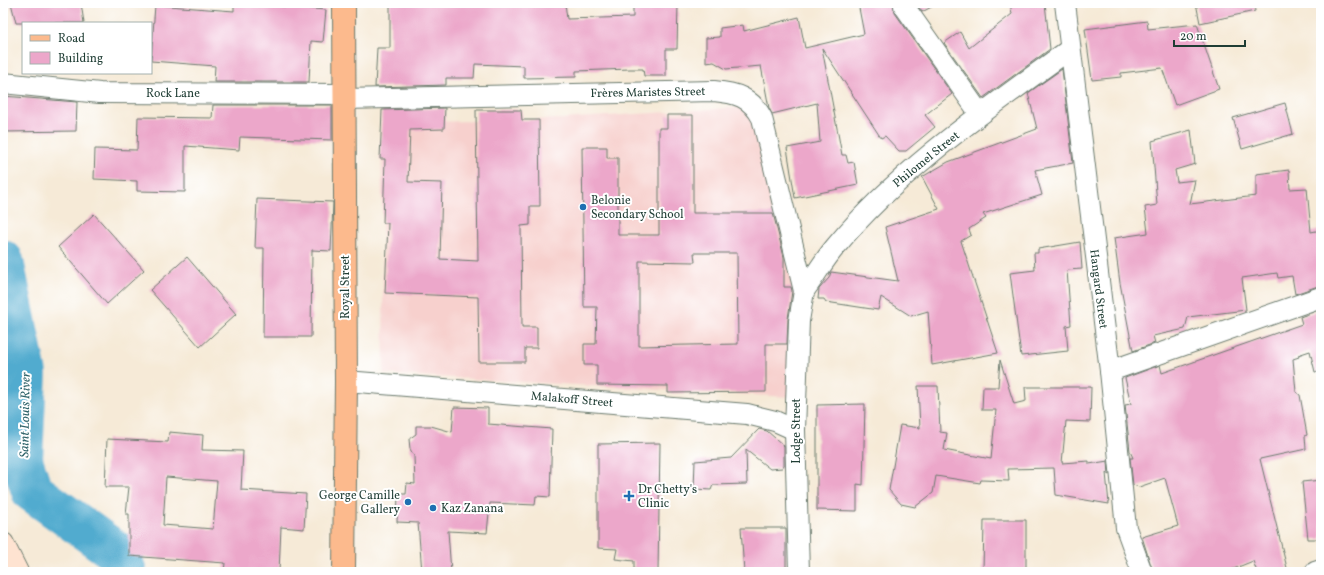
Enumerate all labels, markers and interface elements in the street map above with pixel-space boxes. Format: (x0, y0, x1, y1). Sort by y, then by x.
legend (22, 22, 152, 74)
scale bar (1174, 22, 1245, 48)
text: 20 m (1180, 29, 1207, 45)
text: Road (58, 31, 85, 47)
text: Building (58, 51, 103, 67)
street label: Frères Maristes Street (590, 84, 706, 102)
street label: Rock Lane (146, 86, 200, 102)
street label: Philomel Street (890, 128, 963, 192)
place label: Belonie Secondary School (591, 193, 684, 223)
marker: Belonie Secondary School (578, 202, 588, 212)
street label: Hangard Street (1085, 248, 1111, 330)
street label: Royal Street (338, 255, 354, 319)
water label: Saint Louis River (16, 372, 36, 458)
street label: Malakoff Street (530, 388, 614, 412)
street label: Lodge Street (789, 398, 805, 464)
place label: Dr Chetty's Clinic (638, 482, 697, 512)
place label: George Camille Gallery (319, 488, 400, 518)
marker: Dr Chetty's Clinic (623, 490, 635, 502)
marker: George Camille Gallery (403, 497, 413, 507)
place label: Kaz Zanana (441, 501, 503, 517)
marker: Kaz Zanana (428, 503, 438, 513)

